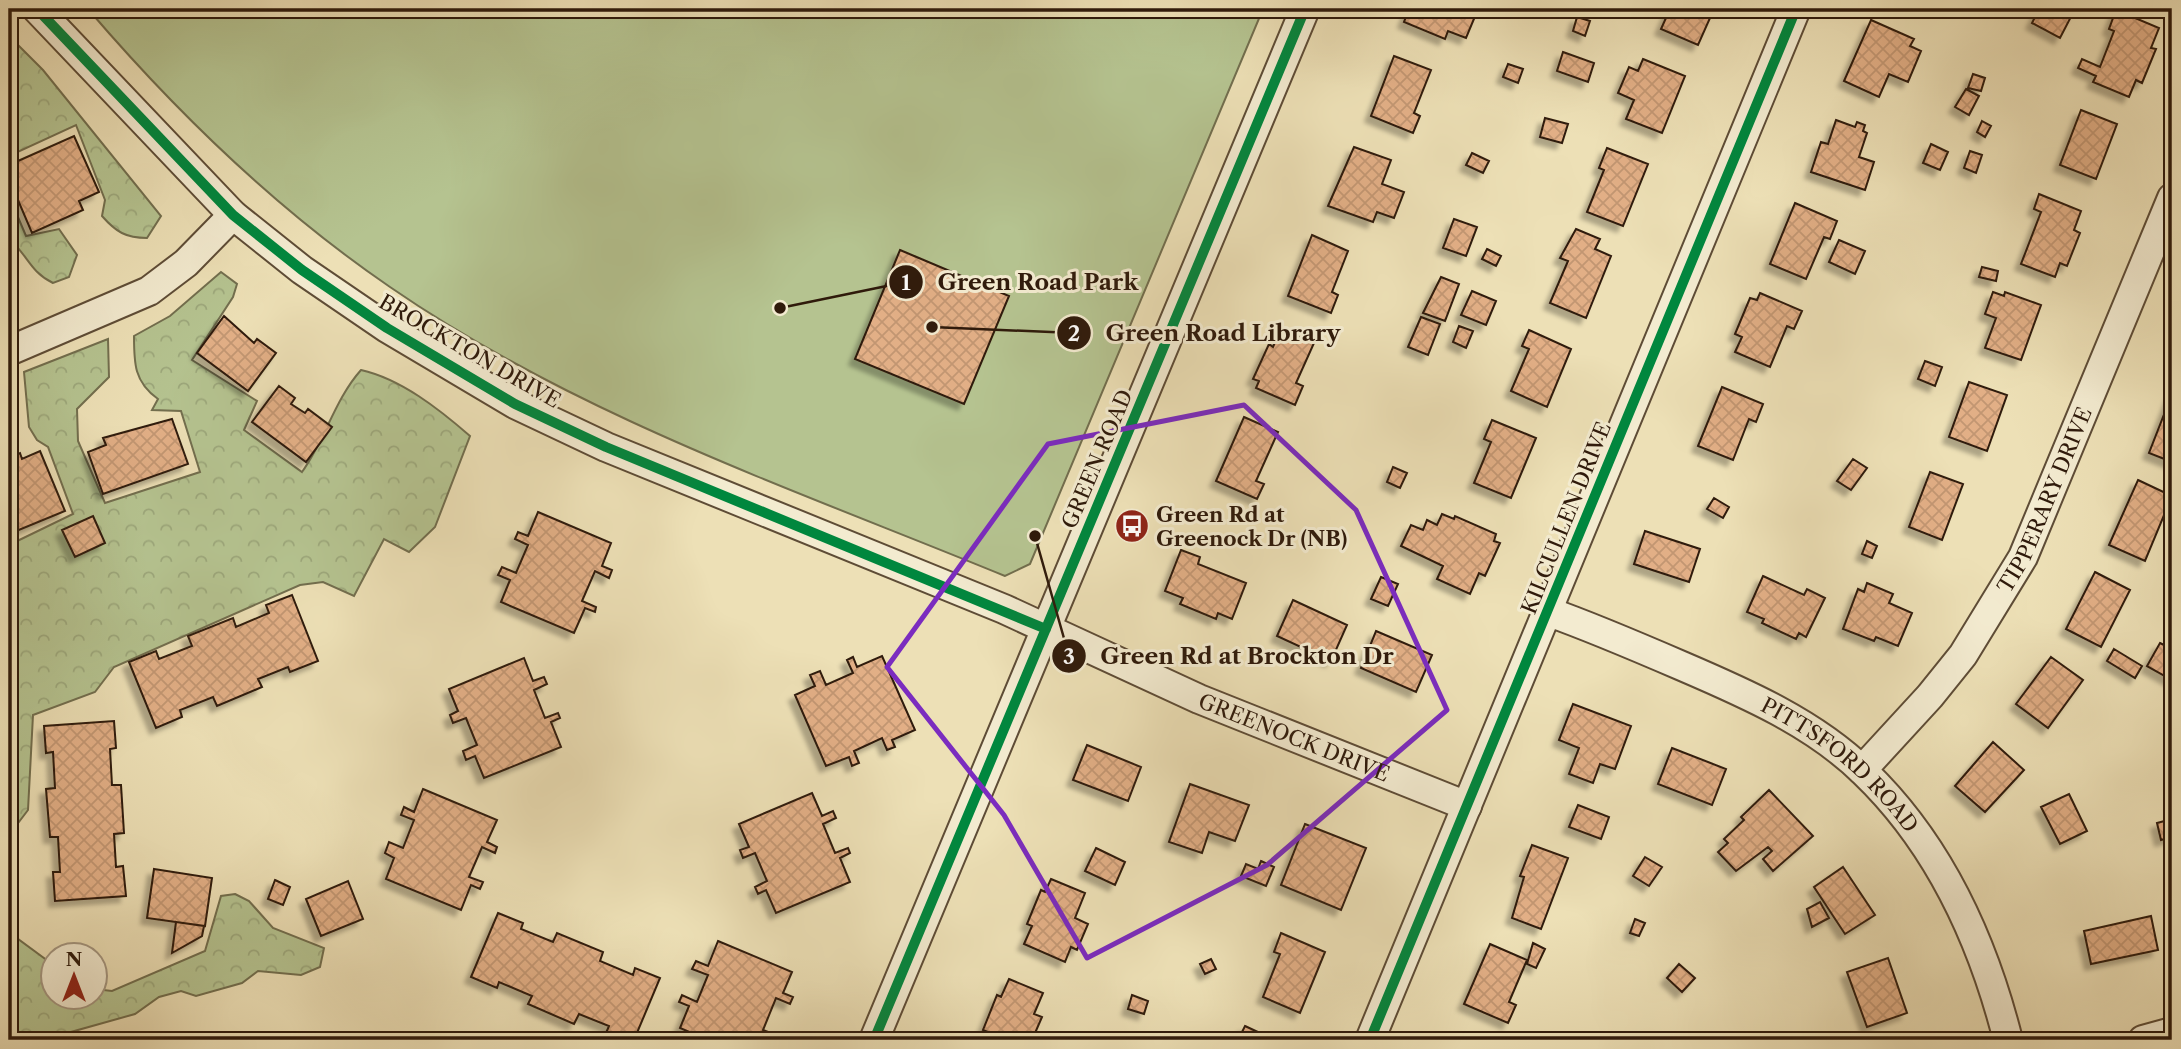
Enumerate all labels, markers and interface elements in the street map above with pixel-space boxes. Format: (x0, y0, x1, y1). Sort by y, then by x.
callout: Green Road Park (888, 260, 1152, 304)
text: Green Road Park (937, 268, 1139, 296)
text: 1 (901, 270, 911, 295)
street label: BROCKTON DRIVE (375, 289, 565, 413)
callout: Green Road Library (1056, 311, 1354, 355)
text: Green Road Library (1106, 319, 1341, 347)
text: 2 (1068, 321, 1080, 346)
street label: GREEN ROAD (1056, 386, 1138, 532)
street label: TIPPERARY DRIVE (1992, 403, 2096, 597)
street label: KILCULLEN DRIVE (1516, 418, 1616, 618)
place label: Green Rd at Greenock Dr (NB) (1156, 502, 1347, 551)
bus stop icon: Green Rd at Greenock Dr (NB) (1113, 507, 1151, 545)
callout: Green Rd at Brockton Dr (1052, 634, 1408, 678)
text: Green Rd at Brockton Dr (1100, 642, 1394, 670)
text: 3 (1063, 644, 1075, 669)
street label: GREENOCK DRIVE (1195, 688, 1393, 786)
street label: PITTSFORD ROAD (1757, 692, 1924, 837)
north arrow (38, 940, 108, 1010)
text: N (66, 948, 82, 971)

